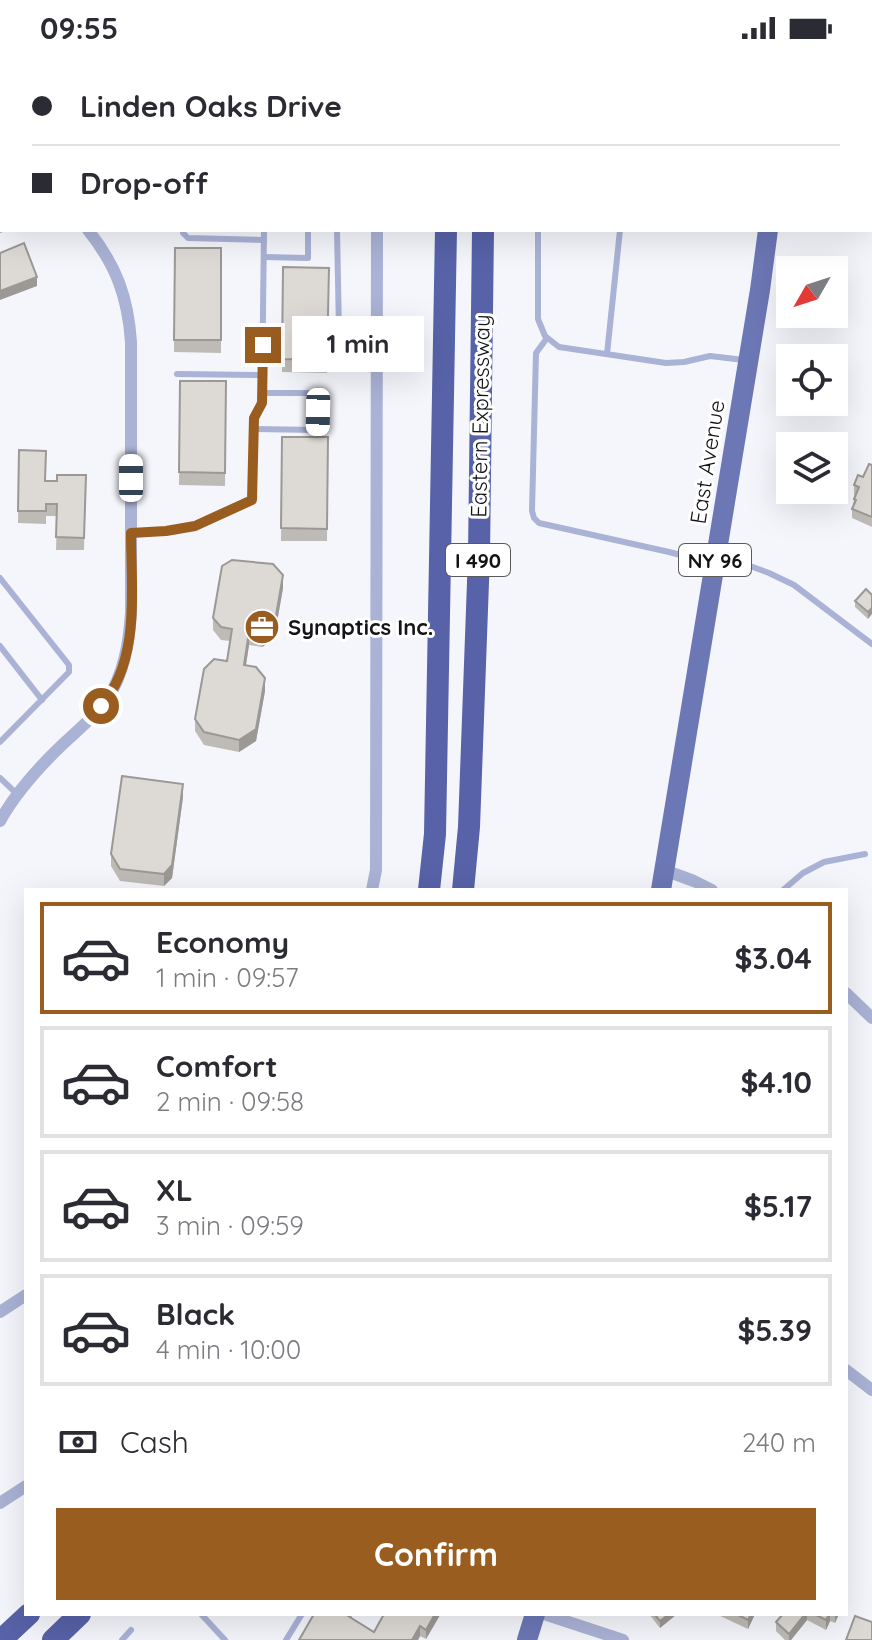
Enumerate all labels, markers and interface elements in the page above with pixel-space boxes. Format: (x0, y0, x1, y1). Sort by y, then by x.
text: 09:55 (40, 9, 118, 47)
text: Linden Oaks Drive (80, 87, 342, 125)
text: Drop-off (80, 164, 208, 202)
north arrow (776, 256, 848, 328)
map controls (776, 256, 848, 504)
street label: Eastern Expressway (464, 314, 496, 518)
callout: 1 min (291, 317, 423, 373)
route end (245, 327, 281, 363)
text: 1 min (327, 327, 390, 360)
button: locate (776, 344, 848, 416)
car (306, 388, 330, 436)
street label: East Avenue (683, 398, 731, 526)
button: layers (776, 432, 848, 504)
car (119, 454, 143, 502)
road number: I 490 (446, 544, 510, 576)
road number: NY 96 (679, 544, 751, 576)
office icon: Synaptics Inc. (243, 608, 281, 646)
place label: Synaptics Inc. (288, 613, 433, 641)
route start (83, 688, 119, 724)
icon: car (60, 922, 132, 994)
text: Economy (156, 923, 289, 961)
text: $3.04 (734, 939, 812, 977)
text: 1 min · 09:57 (156, 961, 299, 994)
icon: car (60, 1046, 132, 1118)
text: Comfort (156, 1047, 277, 1085)
text: $4.10 (740, 1063, 812, 1101)
text: 2 min · 09:58 (156, 1085, 304, 1118)
icon: car (60, 1170, 132, 1242)
text: XL (156, 1171, 193, 1209)
text: $5.17 (744, 1187, 812, 1225)
text: 3 min · 09:59 (156, 1209, 304, 1242)
icon: car (60, 1294, 132, 1366)
text: Black (156, 1295, 235, 1333)
text: $5.39 (737, 1311, 812, 1349)
text: 4 min · 10:00 (156, 1333, 301, 1366)
icon: cash (56, 1420, 100, 1464)
text: Cash (120, 1423, 189, 1461)
text: 240 m (742, 1426, 816, 1459)
button: Confirm (56, 1508, 816, 1600)

